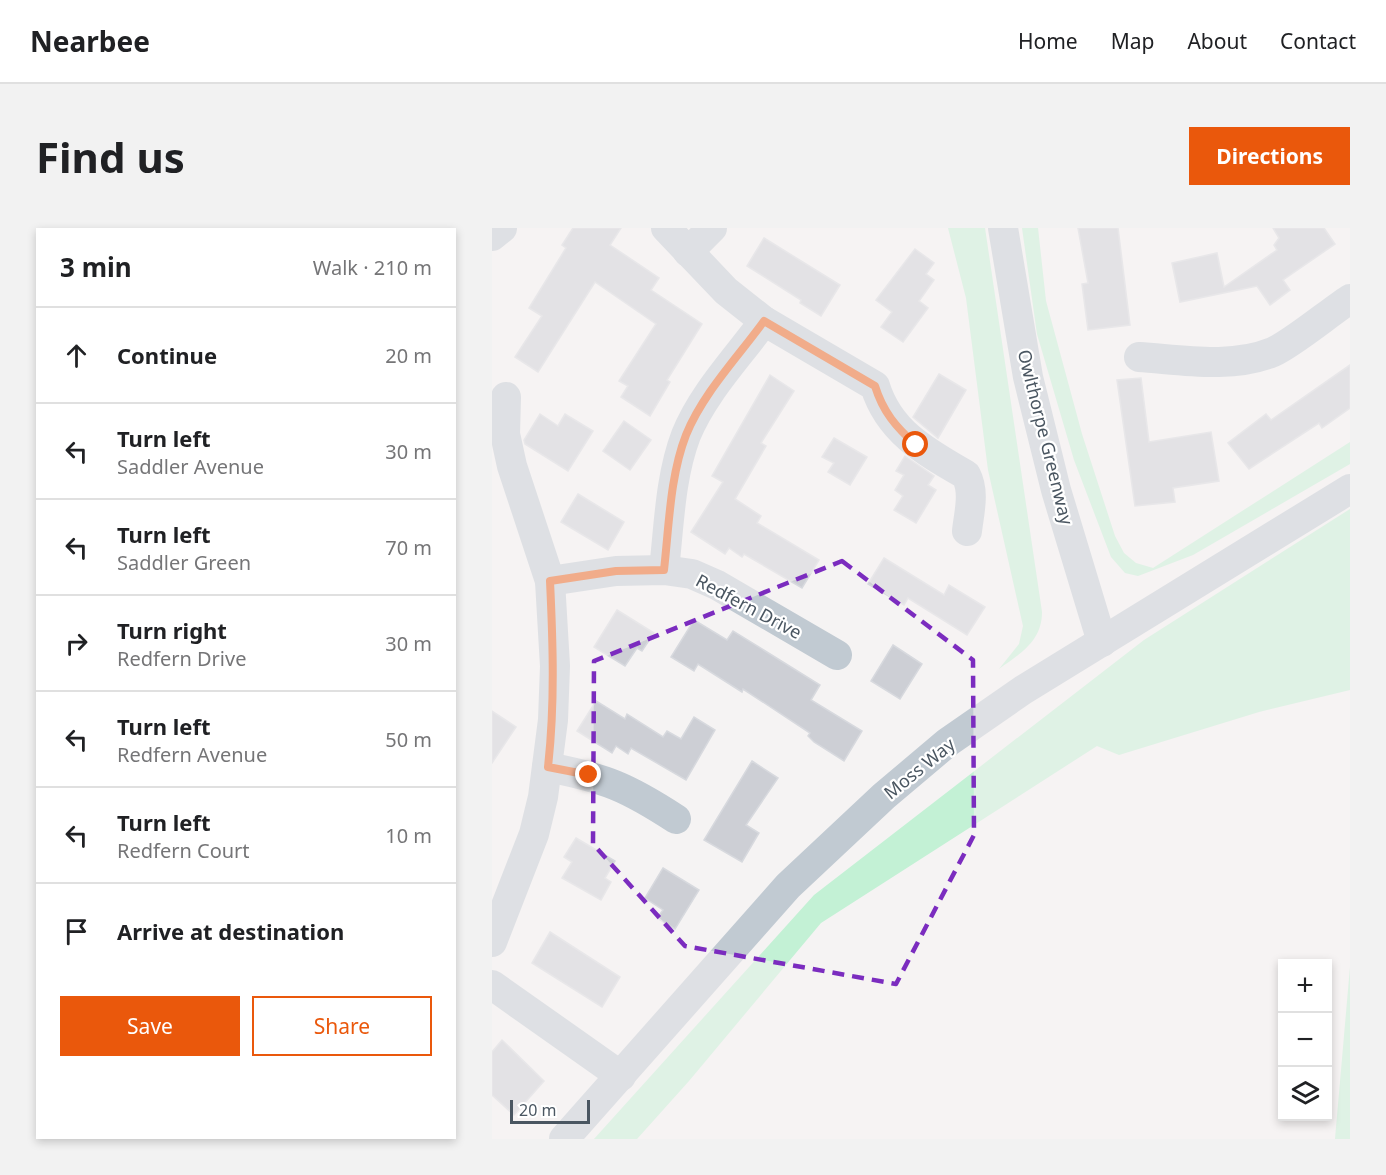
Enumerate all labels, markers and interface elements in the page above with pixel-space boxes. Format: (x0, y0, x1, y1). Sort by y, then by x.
text: Nearbee (30, 22, 150, 60)
text: Home (1018, 27, 1078, 55)
text: Map (1111, 27, 1154, 55)
text: About (1187, 27, 1247, 55)
text: Contact (1280, 27, 1356, 55)
button: Directions (1189, 127, 1350, 185)
text: Find us (36, 128, 185, 185)
text: 3 min (60, 249, 132, 285)
text: Walk · 210 m (313, 254, 432, 281)
icon: ahead (60, 339, 93, 372)
text: Continue (117, 340, 217, 370)
text: 20 m (385, 342, 432, 369)
street label: Owlthorpe Greenway (1013, 347, 1080, 528)
text: Turn left (117, 423, 211, 453)
route start (902, 431, 928, 457)
icon: left (60, 435, 93, 468)
text: 30 m (385, 438, 432, 465)
text: Saddler Avenue (117, 453, 264, 480)
text: Turn left (117, 519, 211, 549)
icon: left (60, 531, 93, 564)
text: 70 m (385, 534, 432, 561)
text: Saddler Green (117, 549, 251, 576)
street label: Redfern Drive (692, 568, 806, 644)
text: Turn right (117, 615, 227, 645)
icon: right (60, 627, 93, 660)
text: 30 m (385, 630, 432, 657)
text: Redfern Drive (117, 645, 246, 672)
text: Turn left (117, 711, 211, 741)
icon: left (60, 723, 93, 756)
text: 50 m (385, 726, 432, 753)
street label: Moss Way (878, 731, 960, 804)
text: Redfern Avenue (117, 741, 267, 768)
route end (575, 761, 601, 787)
text: Turn left (117, 807, 211, 837)
icon: left (60, 819, 93, 852)
text: 10 m (385, 822, 432, 849)
text: Redfern Court (117, 837, 250, 864)
icon: arrive (60, 915, 93, 948)
text: Arrive at destination (117, 916, 344, 946)
map controls (1278, 959, 1332, 1121)
button: + (1278, 959, 1332, 1013)
button: Save (60, 996, 240, 1056)
button: Share (252, 996, 432, 1056)
button: − (1278, 1013, 1332, 1067)
button: layers (1278, 1067, 1332, 1121)
scale bar (510, 1097, 590, 1124)
text: 20 m (519, 1099, 556, 1121)

